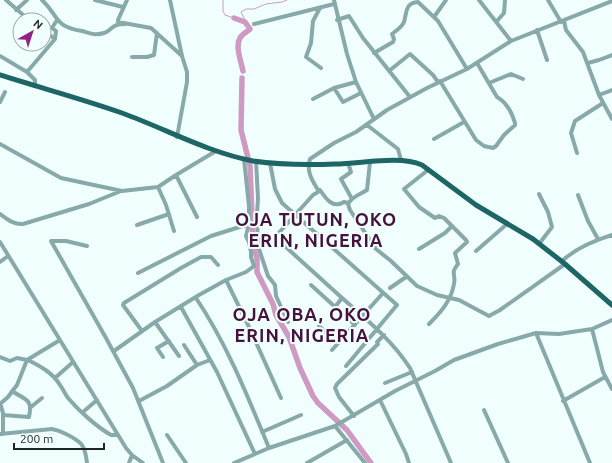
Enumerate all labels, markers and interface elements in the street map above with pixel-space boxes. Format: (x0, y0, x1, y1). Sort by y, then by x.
north arrow (12, 12, 52, 52)
text: N (31, 17, 45, 31)
district label: OJA TUTUN, OKO ERIN, NIGERIA (235, 209, 397, 250)
district label: OJA OBA, OKO ERIN, NIGERIA (232, 304, 372, 345)
scale bar (14, 425, 104, 451)
text: 200 m (20, 432, 53, 445)

